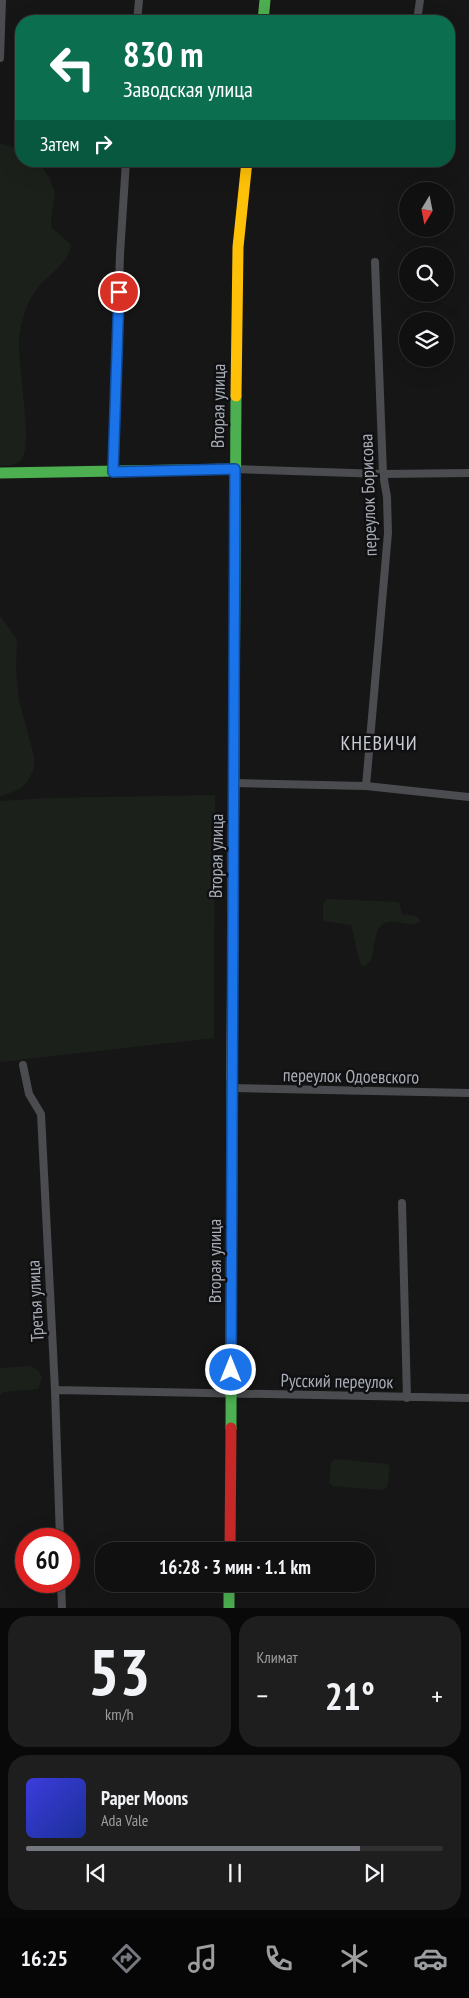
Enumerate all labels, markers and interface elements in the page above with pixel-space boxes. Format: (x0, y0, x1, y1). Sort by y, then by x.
text: 830 m (123, 31, 204, 77)
icon: left (40, 35, 105, 100)
text: Заводская улица (123, 75, 253, 103)
icon: right (89, 130, 117, 158)
text: Затем (40, 132, 79, 156)
north arrow (399, 182, 454, 238)
map controls (399, 182, 454, 367)
button: search (399, 247, 454, 302)
pin (98, 271, 140, 313)
icon: arrive (105, 278, 133, 306)
button: layers (399, 312, 454, 367)
street label: Вторая улица (206, 364, 230, 448)
street label: переулок Борисова (354, 433, 382, 557)
district label: КНЕВИЧИ (340, 730, 418, 756)
street label: Вторая улица (204, 814, 228, 898)
street label: переулок Одоевского (283, 1063, 420, 1089)
street label: Вторая улица (203, 1219, 226, 1303)
street label: Третья улица (21, 1260, 49, 1342)
position arrow (204, 1343, 256, 1395)
street label: Русский переулок (280, 1369, 394, 1393)
speed limit sign: 60 (15, 1528, 80, 1593)
text: 16:28 · 3 мин · 1.1 km (159, 1555, 311, 1579)
text: 53 (88, 1629, 150, 1713)
text: Климат (257, 1647, 298, 1667)
text: 21° (325, 1671, 375, 1720)
text: − (257, 1677, 268, 1714)
text: + (431, 1677, 443, 1714)
text: km/h (105, 1704, 133, 1724)
text: Paper Moons (101, 1786, 188, 1810)
text: Ada Vale (101, 1810, 148, 1830)
icon: previous (82, 1859, 110, 1887)
icon: pause (221, 1859, 249, 1887)
icon: next (360, 1859, 388, 1887)
icon: directions (109, 1941, 144, 1976)
icon: music (185, 1941, 220, 1976)
icon: phone (261, 1941, 296, 1976)
icon: climate (337, 1941, 372, 1976)
icon: car (413, 1941, 448, 1976)
text: 16:25 (21, 1944, 68, 1972)

